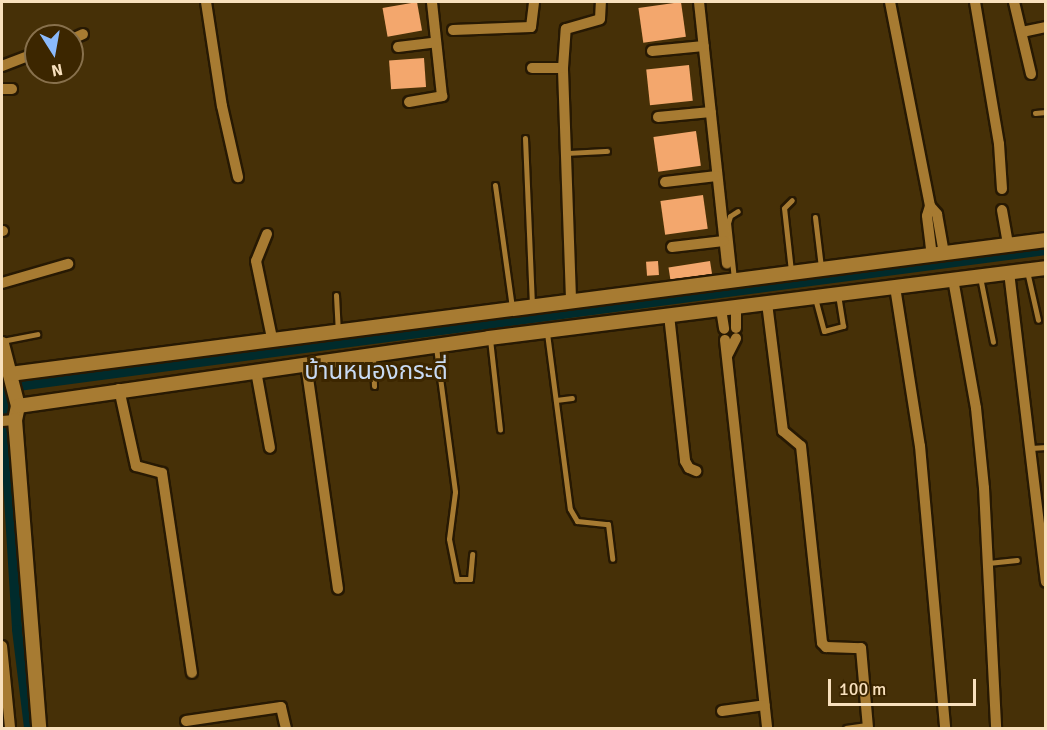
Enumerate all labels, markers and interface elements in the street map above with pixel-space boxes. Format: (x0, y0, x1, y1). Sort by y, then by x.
north arrow (24, 24, 84, 84)
text: N (50, 59, 64, 81)
district label: บ้านหนองกระดี่ (304, 358, 448, 386)
scale bar (831, 667, 980, 705)
text: 100 m (839, 678, 886, 700)

